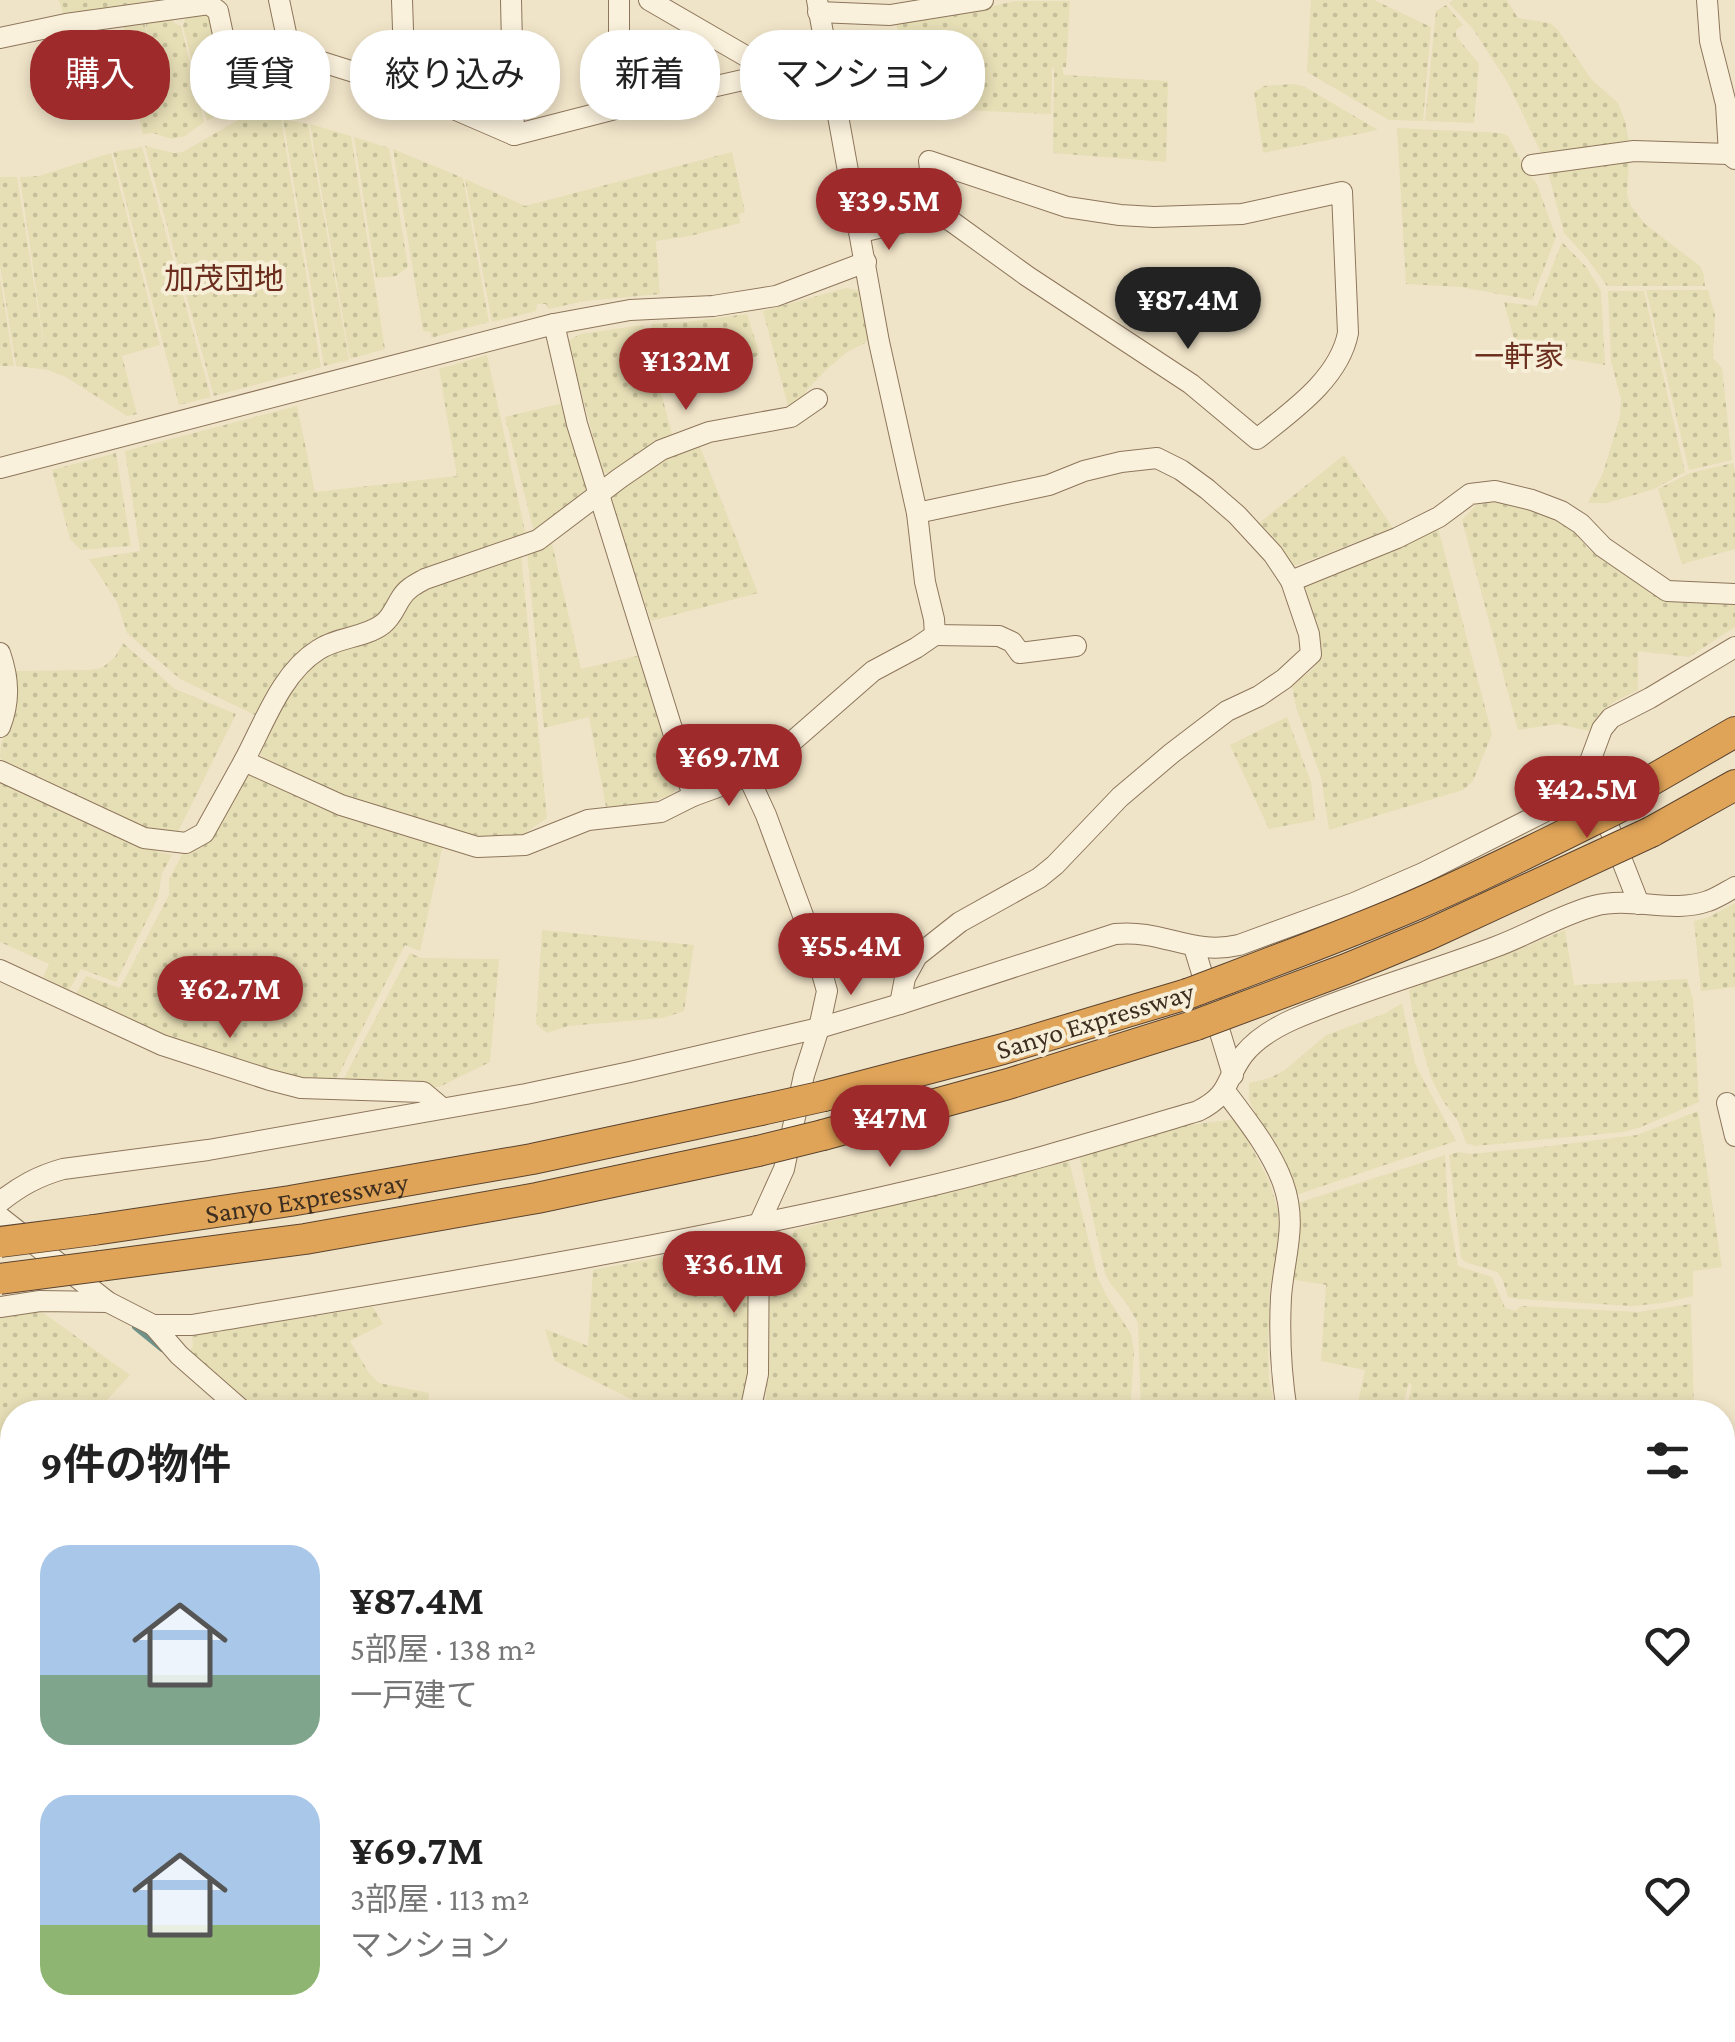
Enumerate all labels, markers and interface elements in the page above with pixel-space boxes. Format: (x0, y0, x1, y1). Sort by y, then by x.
chip: 購入 (30, 30, 170, 120)
chip: 賃貸 (190, 30, 330, 120)
chip: 絞り込み (350, 30, 560, 120)
chip: 新着 (580, 30, 720, 120)
chip: マンション (740, 30, 985, 120)
pin: ¥39.5M (808, 168, 970, 253)
text: ¥39.5M (838, 182, 940, 218)
district label: 加茂団地 (164, 262, 284, 295)
pin: ¥87.4M (1107, 267, 1269, 352)
text: ¥87.4M (1137, 281, 1239, 317)
pin: ¥132M (616, 328, 756, 413)
district label: 一軒家 (1474, 340, 1564, 373)
text: ¥132M (641, 342, 731, 378)
pin: ¥69.7M (648, 724, 810, 809)
text: ¥69.7M (678, 738, 780, 774)
pin: ¥42.5M (1506, 756, 1668, 841)
text: ¥42.5M (1537, 770, 1637, 806)
pin: ¥55.4M (770, 913, 932, 998)
text: ¥55.4M (800, 927, 902, 963)
pin: ¥62.7M (149, 956, 311, 1041)
text: ¥62.7M (179, 970, 281, 1006)
street label: Sanyo Expressway (993, 975, 1199, 1065)
pin: ¥47M (831, 1085, 949, 1170)
text: ¥47M (852, 1099, 928, 1135)
street label: Sanyo Expressway (203, 1166, 411, 1229)
pin: ¥36.1M (653, 1231, 815, 1316)
text: ¥36.1M (685, 1245, 783, 1281)
icon: filters (1640, 1433, 1695, 1488)
text: 9件の物件 (40, 1441, 231, 1488)
text: ¥87.4M (350, 1576, 484, 1623)
icon: home (120, 1585, 240, 1705)
icon: heart (1640, 1618, 1695, 1673)
text: 5部屋 · 138 m² (350, 1631, 536, 1667)
text: 一戸建て (350, 1677, 478, 1713)
text: ¥69.7M (350, 1826, 484, 1873)
icon: home (120, 1835, 240, 1955)
icon: heart (1640, 1868, 1695, 1923)
text: 3部屋 · 113 m² (350, 1881, 530, 1917)
text: マンション (350, 1927, 510, 1963)

